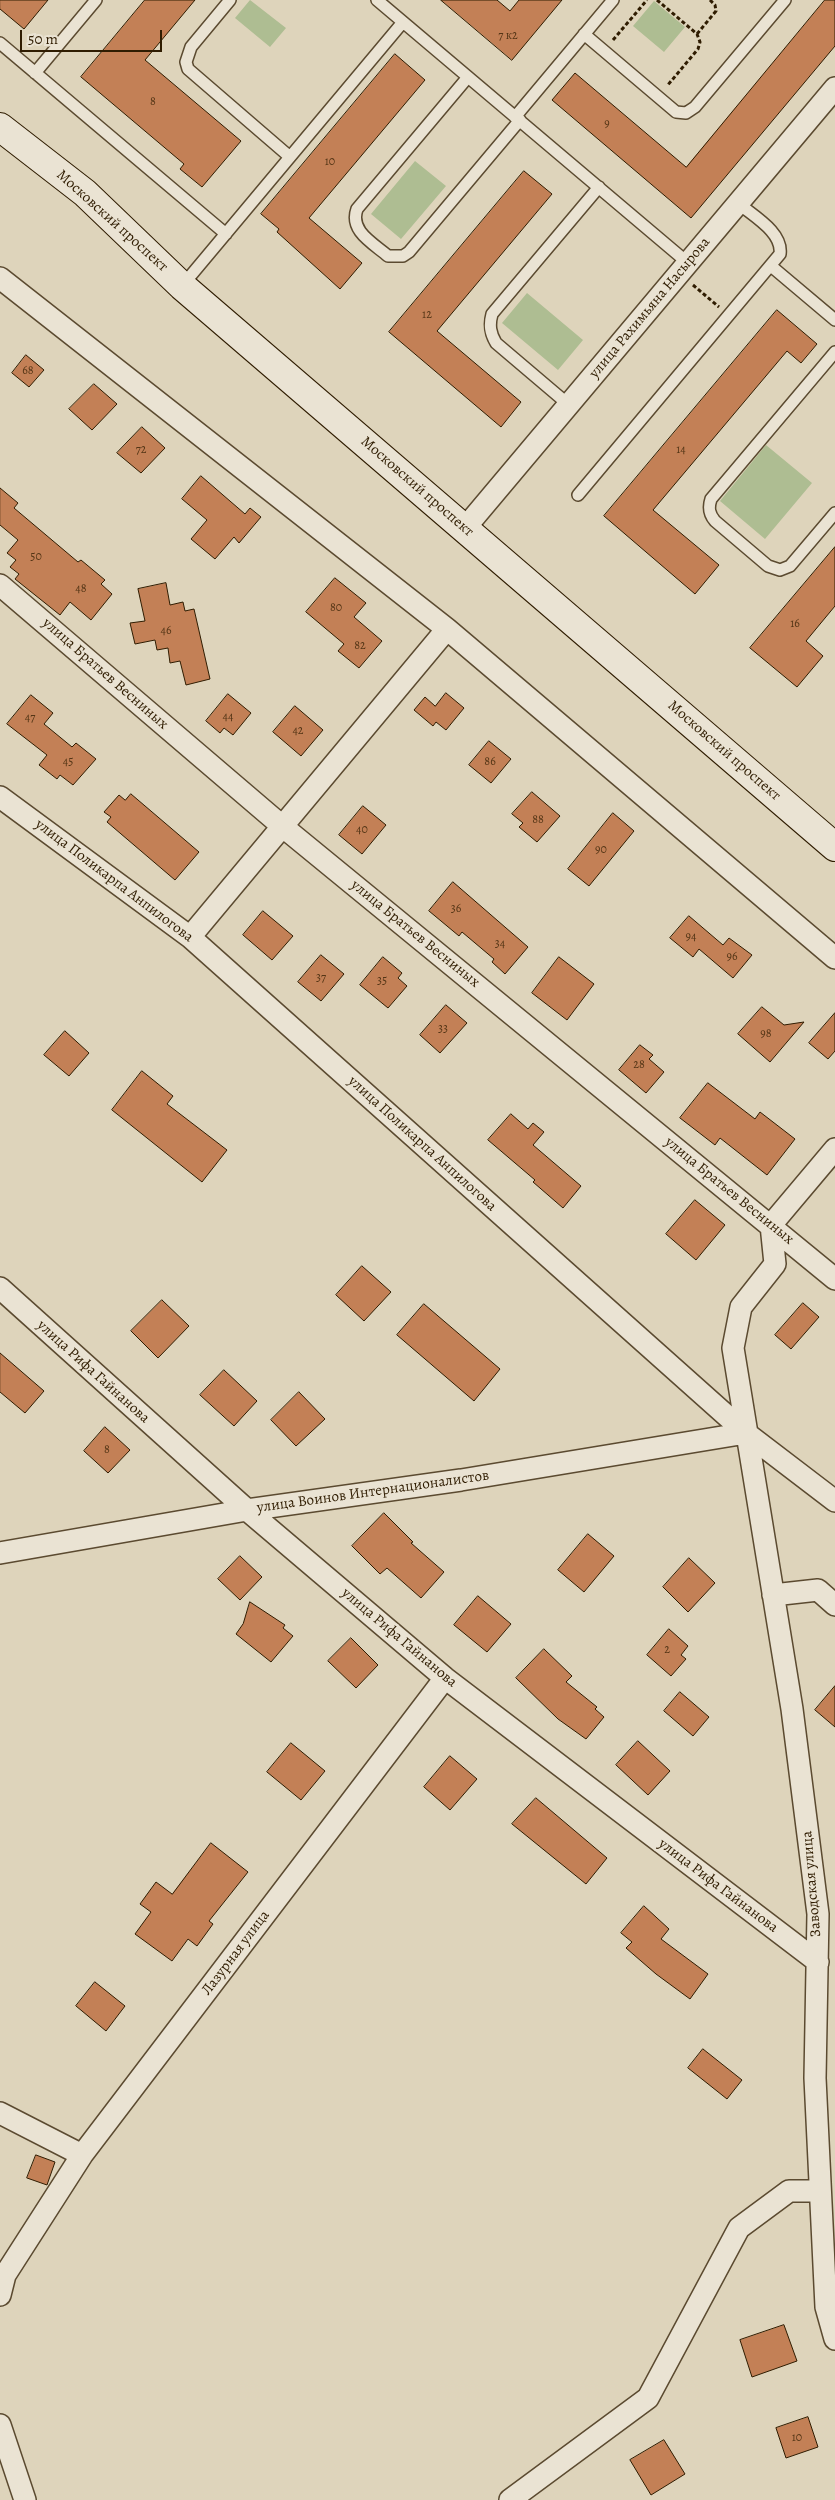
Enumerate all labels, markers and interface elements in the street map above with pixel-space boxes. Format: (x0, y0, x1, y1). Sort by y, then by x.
scale bar (22, 20, 165, 52)
text: 50 m (28, 29, 58, 49)
house number: 7 к2 (498, 29, 518, 43)
house number: 8 (150, 95, 156, 109)
house number: 9 (604, 117, 610, 131)
house number: 10 (325, 155, 335, 169)
street label: Московский проспект (53, 166, 171, 276)
street label: улица Рахимьяна Насырова (586, 234, 714, 382)
house number: 12 (422, 308, 432, 322)
house number: 68 (22, 364, 34, 378)
street label: Московский проспект (357, 433, 477, 541)
house number: 72 (136, 443, 146, 457)
house number: 14 (676, 443, 686, 457)
house number: 50 (30, 550, 42, 564)
house number: 48 (75, 582, 87, 596)
house number: 80 (330, 601, 342, 615)
street label: улица Братьев Весниных (38, 614, 172, 734)
house number: 16 (790, 617, 800, 631)
house number: 46 (161, 624, 171, 638)
house number: 82 (354, 639, 366, 653)
street label: Московский проспект (664, 697, 784, 805)
house number: 44 (223, 710, 233, 724)
house number: 47 (25, 711, 35, 725)
house number: 42 (292, 724, 304, 738)
house number: 45 (63, 755, 73, 769)
house number: 86 (484, 755, 496, 769)
house number: 88 (532, 813, 544, 827)
street label: улица Поликарпа Анпилогова (31, 816, 197, 946)
house number: 40 (356, 823, 368, 837)
house number: 90 (595, 843, 607, 857)
street label: улица Братьев Весниных (347, 876, 483, 992)
house number: 36 (451, 902, 461, 916)
house number: 94 (686, 930, 696, 944)
house number: 34 (495, 937, 505, 951)
house number: 96 (726, 950, 738, 964)
house number: 37 (316, 971, 326, 985)
house number: 35 (377, 974, 387, 988)
house number: 33 (438, 1022, 448, 1036)
house number: 98 (760, 1027, 772, 1041)
house number: 28 (633, 1058, 645, 1072)
street label: улица Поликарпа Анпилогова (344, 1073, 500, 1215)
street label: улица Братьев Весниных (661, 1133, 797, 1249)
street label: улица Рифа Гайнанова (33, 1317, 153, 1427)
house number: 8 (104, 1443, 110, 1457)
street label: улица Воинов Интернационалистов (256, 1467, 490, 1517)
street label: улица Рифа Гайнанова (338, 1584, 460, 1692)
house number: 2 (664, 1643, 670, 1657)
street label: Заводская улица (798, 1830, 826, 1938)
street label: улица Рифа Гайнанова (655, 1835, 781, 1937)
street label: Лазурная улица (198, 1907, 274, 1999)
house number: 10 (792, 2431, 802, 2445)

